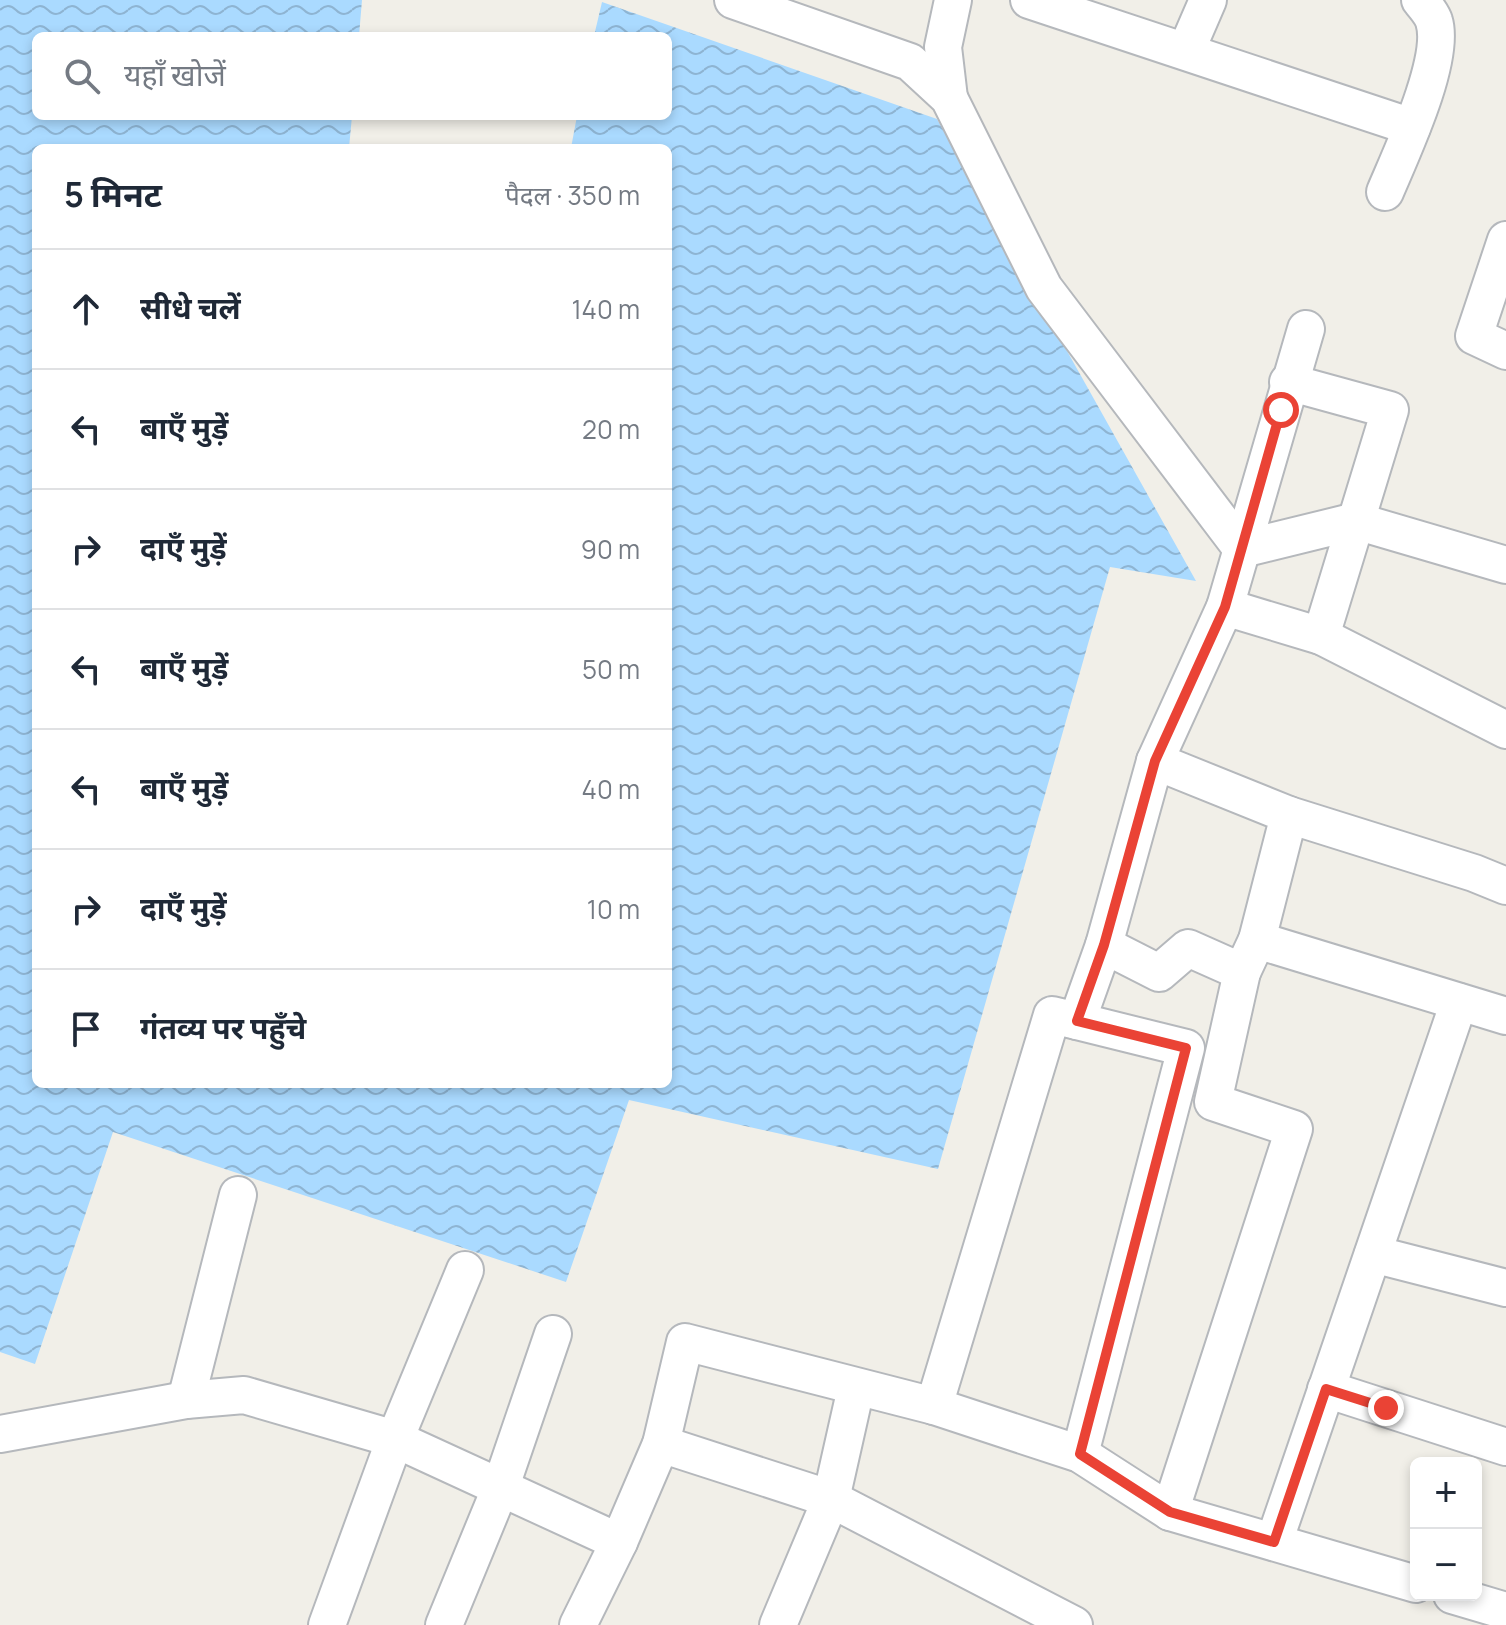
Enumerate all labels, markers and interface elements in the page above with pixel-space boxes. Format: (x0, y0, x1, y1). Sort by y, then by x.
search box (32, 32, 672, 120)
icon: search (60, 54, 104, 98)
text: यहाँ खोजें (124, 54, 226, 95)
text: 5 मिनट (64, 171, 162, 217)
text: पैदल · 350 m (505, 177, 640, 213)
icon: ahead (64, 287, 108, 331)
text: सीधे चलें (140, 287, 241, 328)
text: 140 m (571, 291, 640, 327)
route start (1263, 392, 1299, 428)
icon: left (64, 407, 108, 451)
text: बाएँ मुड़ें (140, 407, 228, 448)
text: 20 m (582, 411, 640, 447)
icon: right (64, 527, 108, 571)
text: दाएँ मुड़ें (140, 527, 227, 568)
text: 90 m (581, 531, 640, 567)
icon: left (64, 647, 108, 691)
text: बाएँ मुड़ें (140, 647, 228, 688)
text: 50 m (582, 651, 640, 687)
icon: left (64, 767, 108, 811)
text: बाएँ मुड़ें (140, 767, 228, 808)
text: 40 m (582, 771, 640, 807)
icon: right (64, 887, 108, 931)
text: दाएँ मुड़ें (140, 887, 227, 928)
text: 10 m (587, 891, 640, 927)
icon: arrive (64, 1007, 108, 1051)
text: गंतव्य पर पहुँचे (140, 1007, 306, 1048)
route end (1368, 1390, 1404, 1426)
map controls (1410, 1457, 1482, 1601)
button: + (1410, 1457, 1482, 1529)
button: − (1410, 1529, 1482, 1601)

